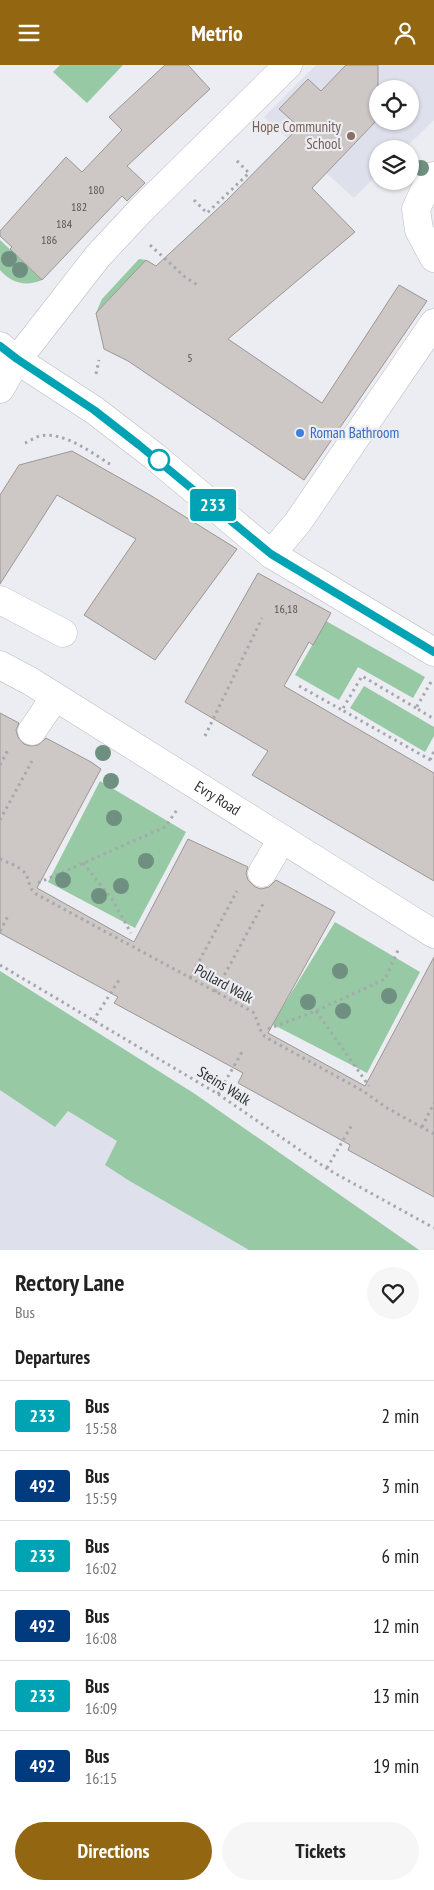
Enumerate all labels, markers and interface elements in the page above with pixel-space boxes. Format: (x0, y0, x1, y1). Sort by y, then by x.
icon: menu (15, 19, 43, 47)
text: Metrio (191, 19, 243, 47)
icon: person (391, 19, 419, 47)
map controls (369, 80, 419, 190)
button: locate (369, 80, 419, 130)
place label: Hope Community School (252, 117, 341, 153)
marker: Hope Community School (345, 130, 357, 142)
button: layers (369, 140, 419, 190)
house number: 180 (88, 182, 104, 197)
house number: 182 (71, 199, 87, 214)
house number: 184 (56, 216, 73, 231)
house number: 186 (41, 232, 57, 247)
house number: 5 (187, 350, 193, 365)
place label: Roman Bathroom (310, 423, 399, 442)
marker: Roman Bathroom (294, 427, 306, 439)
unlabelled marker (148, 449, 170, 471)
line badge: 233 (184, 489, 242, 521)
text: 233 (200, 493, 226, 516)
house number: 16,18 (274, 601, 298, 616)
street label: Evry Road (191, 776, 244, 819)
street label: Pollard Walk (192, 960, 257, 1008)
street label: Steins Walk (194, 1062, 255, 1109)
text: Rectory Lane (15, 1267, 124, 1298)
button: heart (367, 1267, 419, 1319)
text: Bus (15, 1302, 35, 1322)
text: Departures (15, 1345, 90, 1369)
text: Bus (85, 1394, 109, 1418)
text: 233 (30, 1404, 55, 1427)
text: 2 min (382, 1404, 419, 1428)
text: 15:58 (85, 1418, 117, 1438)
text: Bus (85, 1464, 109, 1488)
text: 492 (30, 1474, 55, 1497)
text: 3 min (382, 1474, 419, 1498)
text: 15:59 (85, 1488, 117, 1508)
text: Bus (85, 1534, 109, 1558)
text: 233 (30, 1544, 55, 1567)
text: 6 min (382, 1544, 419, 1568)
text: 16:02 (85, 1558, 117, 1578)
text: Bus (85, 1604, 109, 1628)
text: 492 (30, 1614, 55, 1637)
text: 12 min (373, 1614, 419, 1638)
text: 16:08 (85, 1628, 117, 1648)
text: Bus (85, 1674, 109, 1698)
text: 233 (30, 1684, 55, 1707)
text: 13 min (373, 1684, 419, 1708)
text: 16:09 (85, 1698, 117, 1718)
text: Bus (85, 1744, 109, 1768)
text: 492 (30, 1754, 55, 1777)
text: 19 min (373, 1754, 419, 1778)
text: 16:15 (85, 1768, 117, 1788)
button: Directions (15, 1822, 212, 1880)
button: Tickets (222, 1822, 419, 1880)

